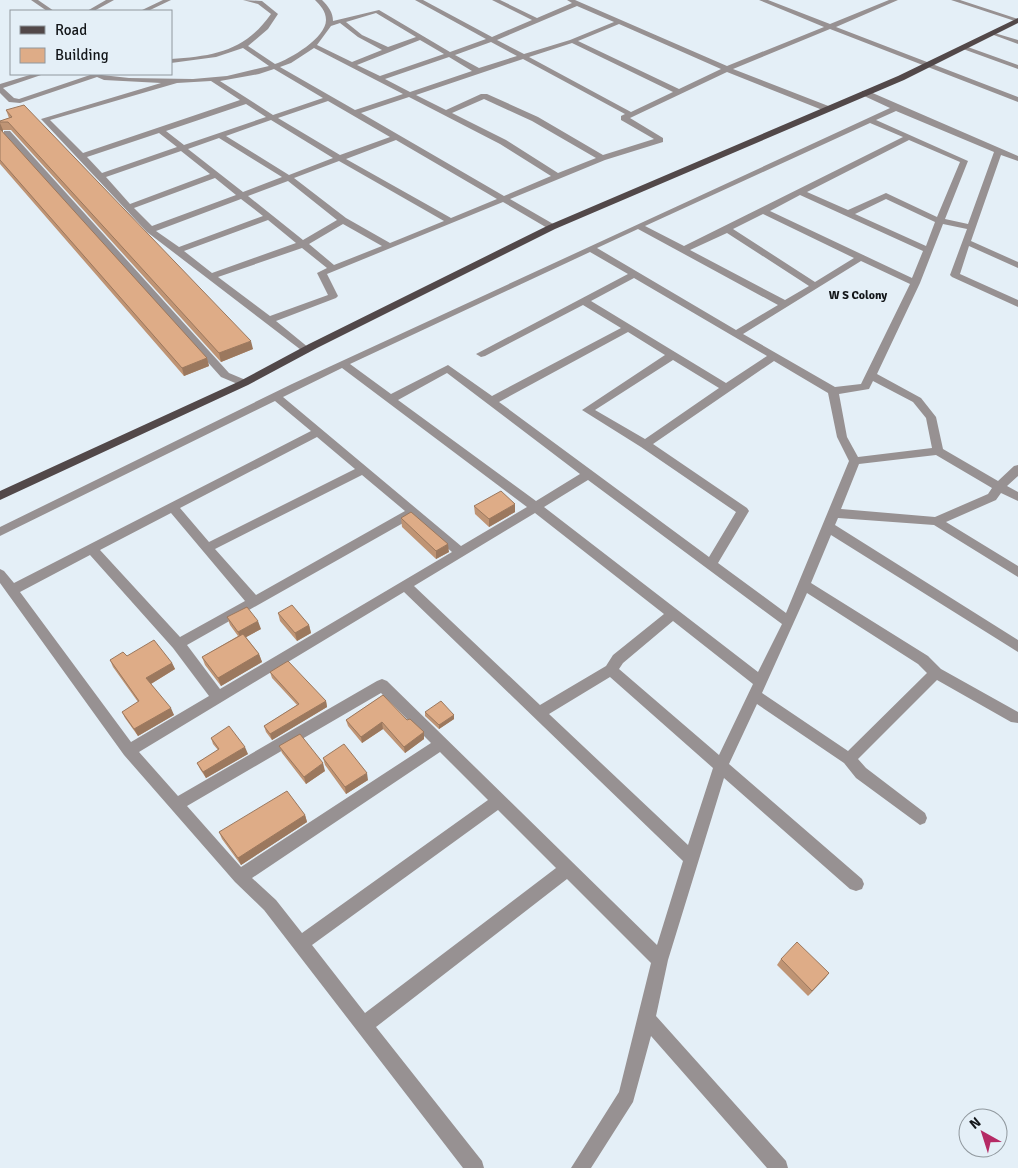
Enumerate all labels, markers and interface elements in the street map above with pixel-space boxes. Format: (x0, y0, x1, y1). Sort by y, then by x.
legend (10, 10, 172, 75)
text: Road (55, 21, 87, 39)
text: Building (55, 46, 109, 64)
district label: W S Colony (829, 288, 887, 303)
north arrow (958, 1108, 1008, 1158)
text: N (966, 1114, 984, 1133)

